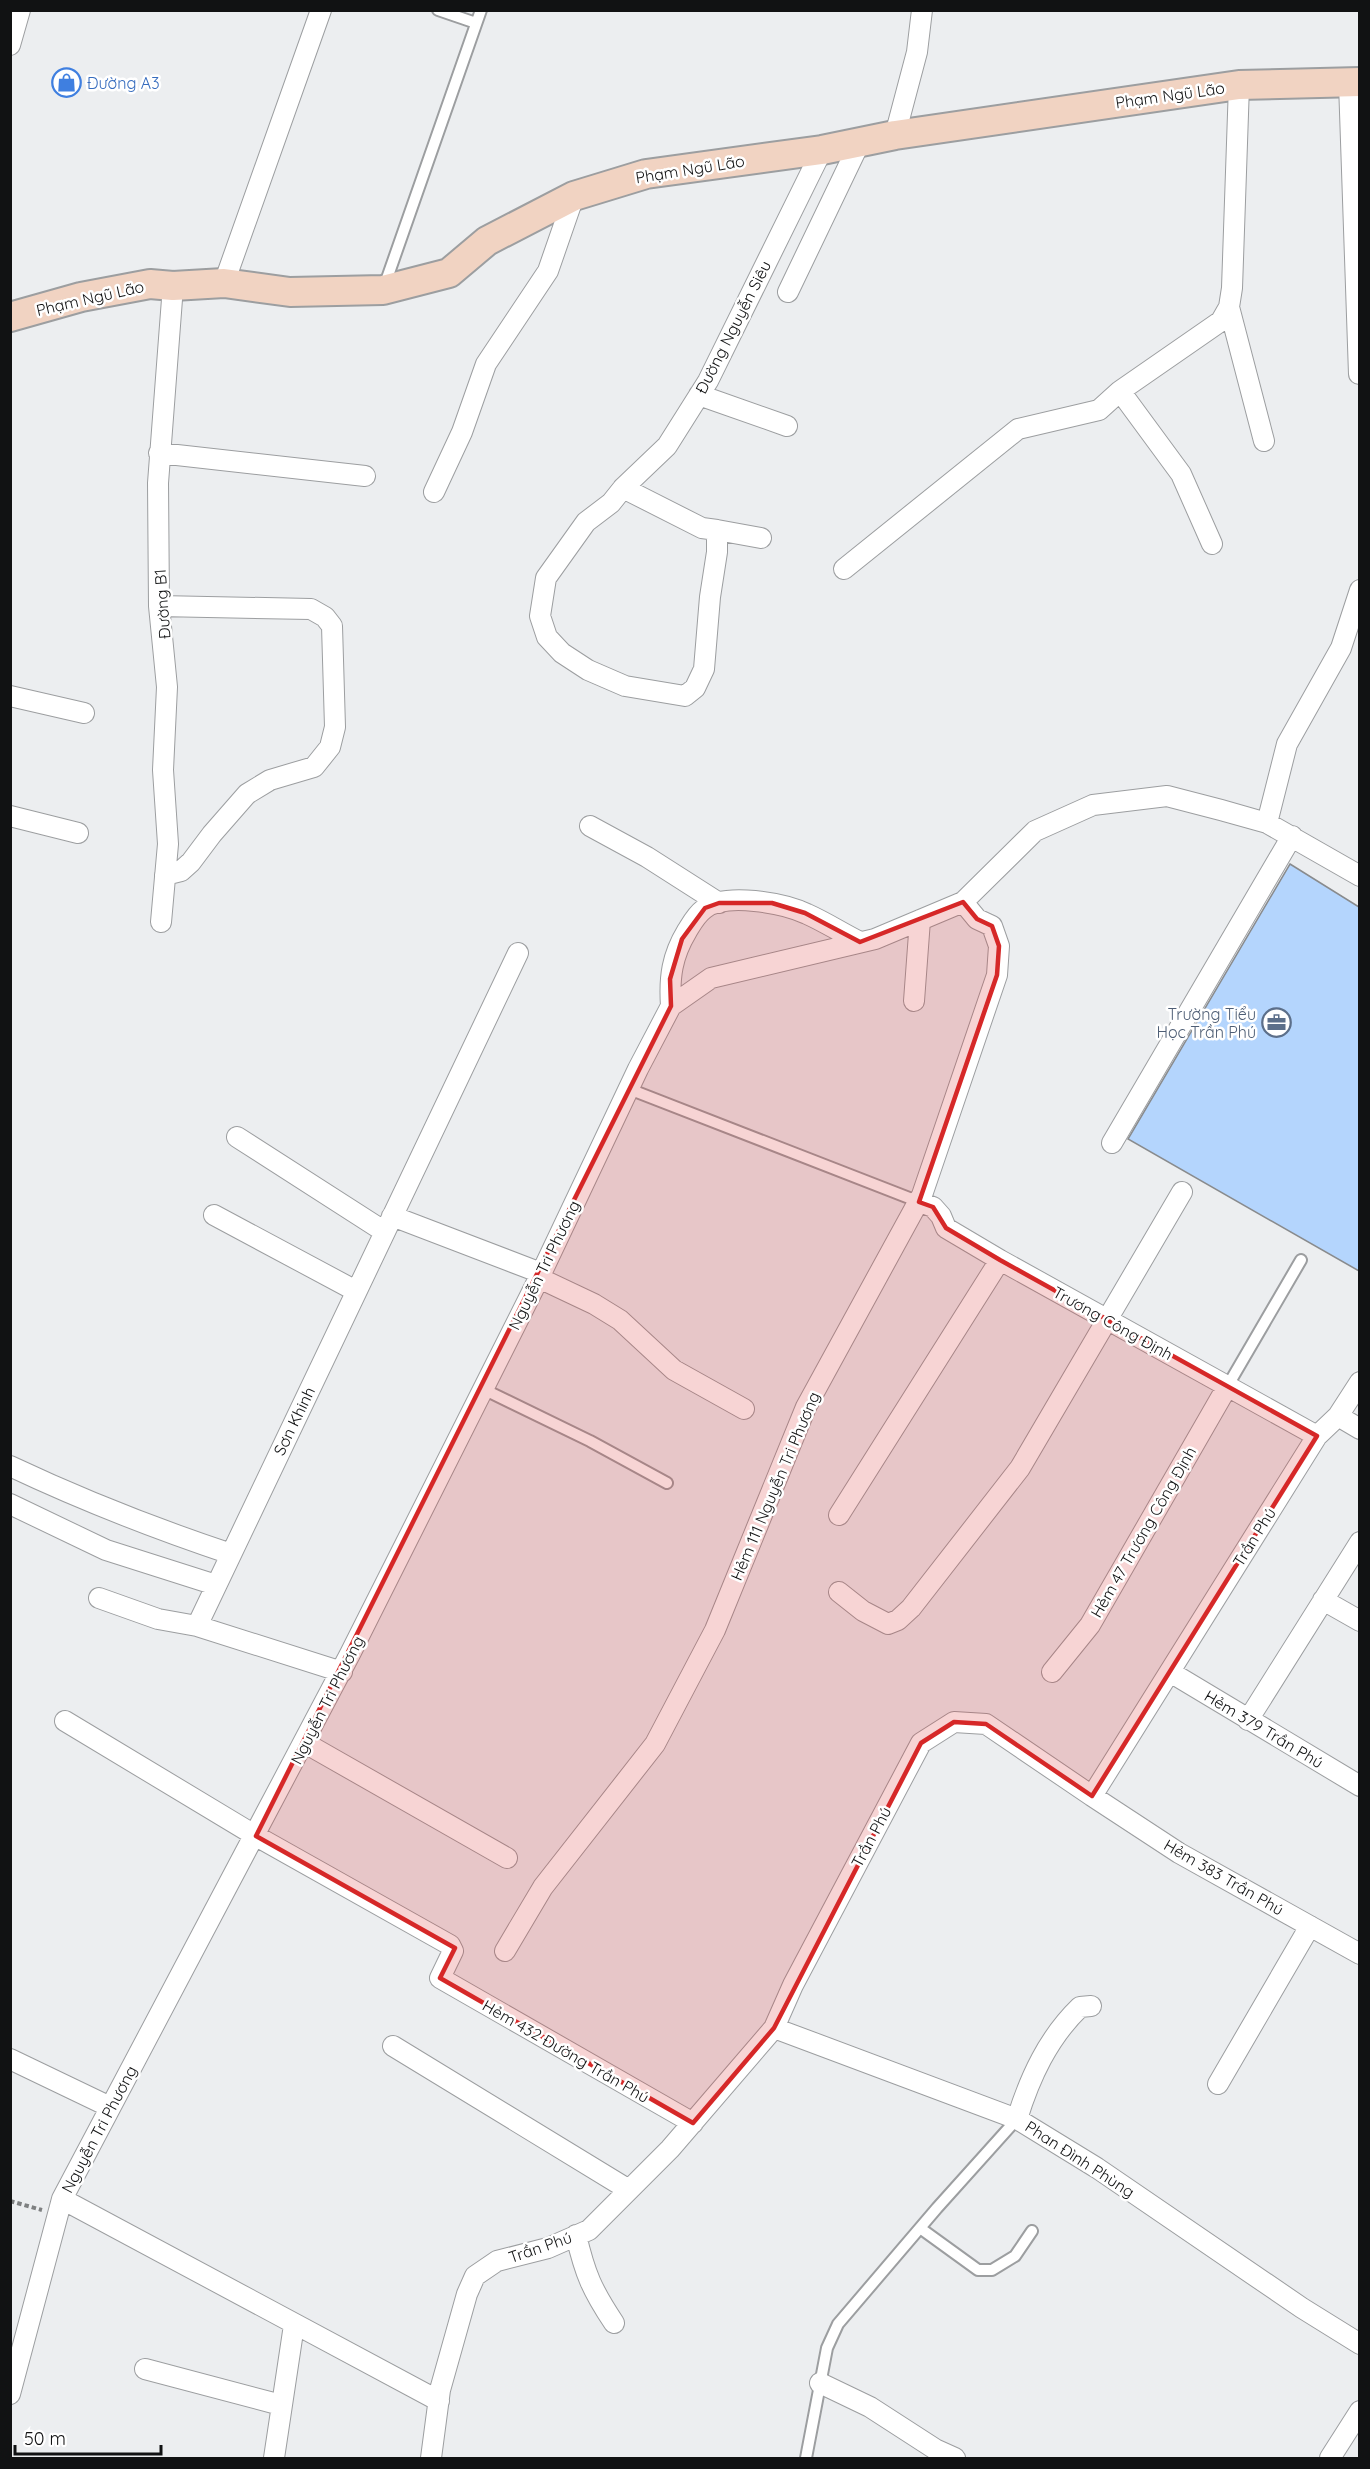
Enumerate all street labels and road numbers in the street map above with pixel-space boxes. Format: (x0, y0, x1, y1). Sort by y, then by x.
street label: Phạm Ngũ Lão (1114, 77, 1226, 113)
street label: Phạm Ngũ Lão (634, 151, 746, 187)
street label: Đường Nguyễn Siêu (691, 257, 775, 397)
street label: Phạm Ngũ Lão (34, 276, 146, 320)
street label: Đường B1 (150, 568, 174, 640)
street label: Nguyễn Tri Phương (504, 1197, 584, 1333)
street label: Trương Công Định (1049, 1282, 1177, 1364)
street label: Sơn Khinh (269, 1383, 319, 1459)
street label: Hẻm 111 Nguyễn Tri Phương (726, 1389, 824, 1583)
street label: Hẻm 47 Trương Công Định (1086, 1443, 1200, 1621)
street label: Trần Phú (1228, 1504, 1280, 1570)
street label: Nguyễn Tri Phương (286, 1632, 368, 1768)
street label: Hẻm 379 Trần Phú (1201, 1686, 1327, 1772)
street label: Trần Phú (847, 1803, 895, 1871)
street label: Hẻm 383 Trần Phú (1161, 1835, 1287, 1919)
street label: Hẻm 432 Đường Trần Phú (479, 1995, 653, 2107)
street label: Nguyễn Tri Phương (57, 2062, 141, 2196)
street label: Phan Đình Phùng (1021, 2116, 1139, 2202)
street label: Trần Phú (506, 2227, 574, 2267)

